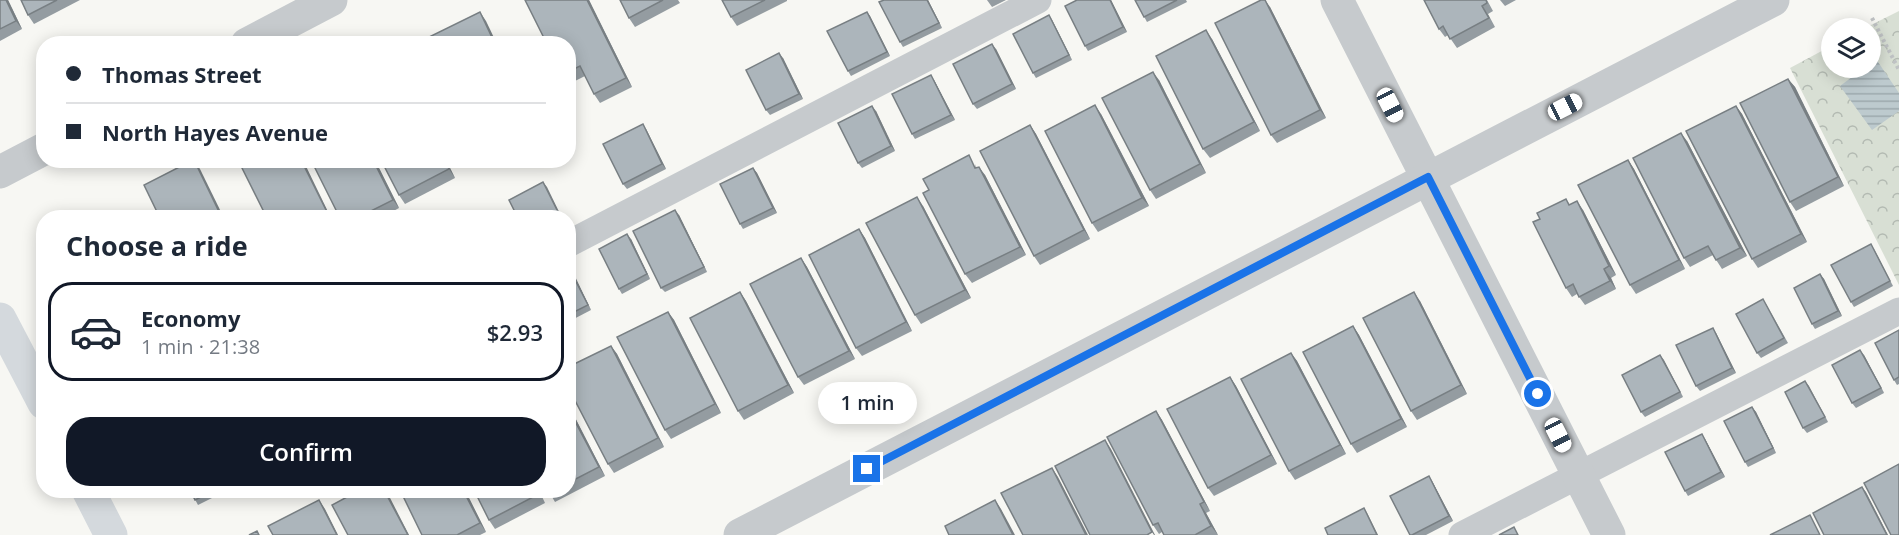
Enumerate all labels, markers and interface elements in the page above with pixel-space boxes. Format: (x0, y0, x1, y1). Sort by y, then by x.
map controls (1821, 18, 1881, 78)
button: layers (1821, 18, 1881, 78)
text: Thomas Street (102, 59, 262, 89)
car (1374, 85, 1406, 125)
car (1545, 91, 1585, 123)
text: North Hayes Avenue (102, 117, 328, 147)
text: Choose a ride (66, 227, 248, 264)
text: Economy (141, 303, 240, 333)
icon: car (69, 305, 123, 359)
text: $2.93 (487, 317, 543, 347)
text: 1 min · 21:38 (141, 333, 260, 360)
route start (1524, 380, 1551, 407)
callout: 1 min (818, 382, 916, 424)
text: 1 min (841, 389, 895, 416)
car (1542, 415, 1574, 455)
button: Confirm (66, 417, 546, 486)
route end (853, 455, 880, 482)

